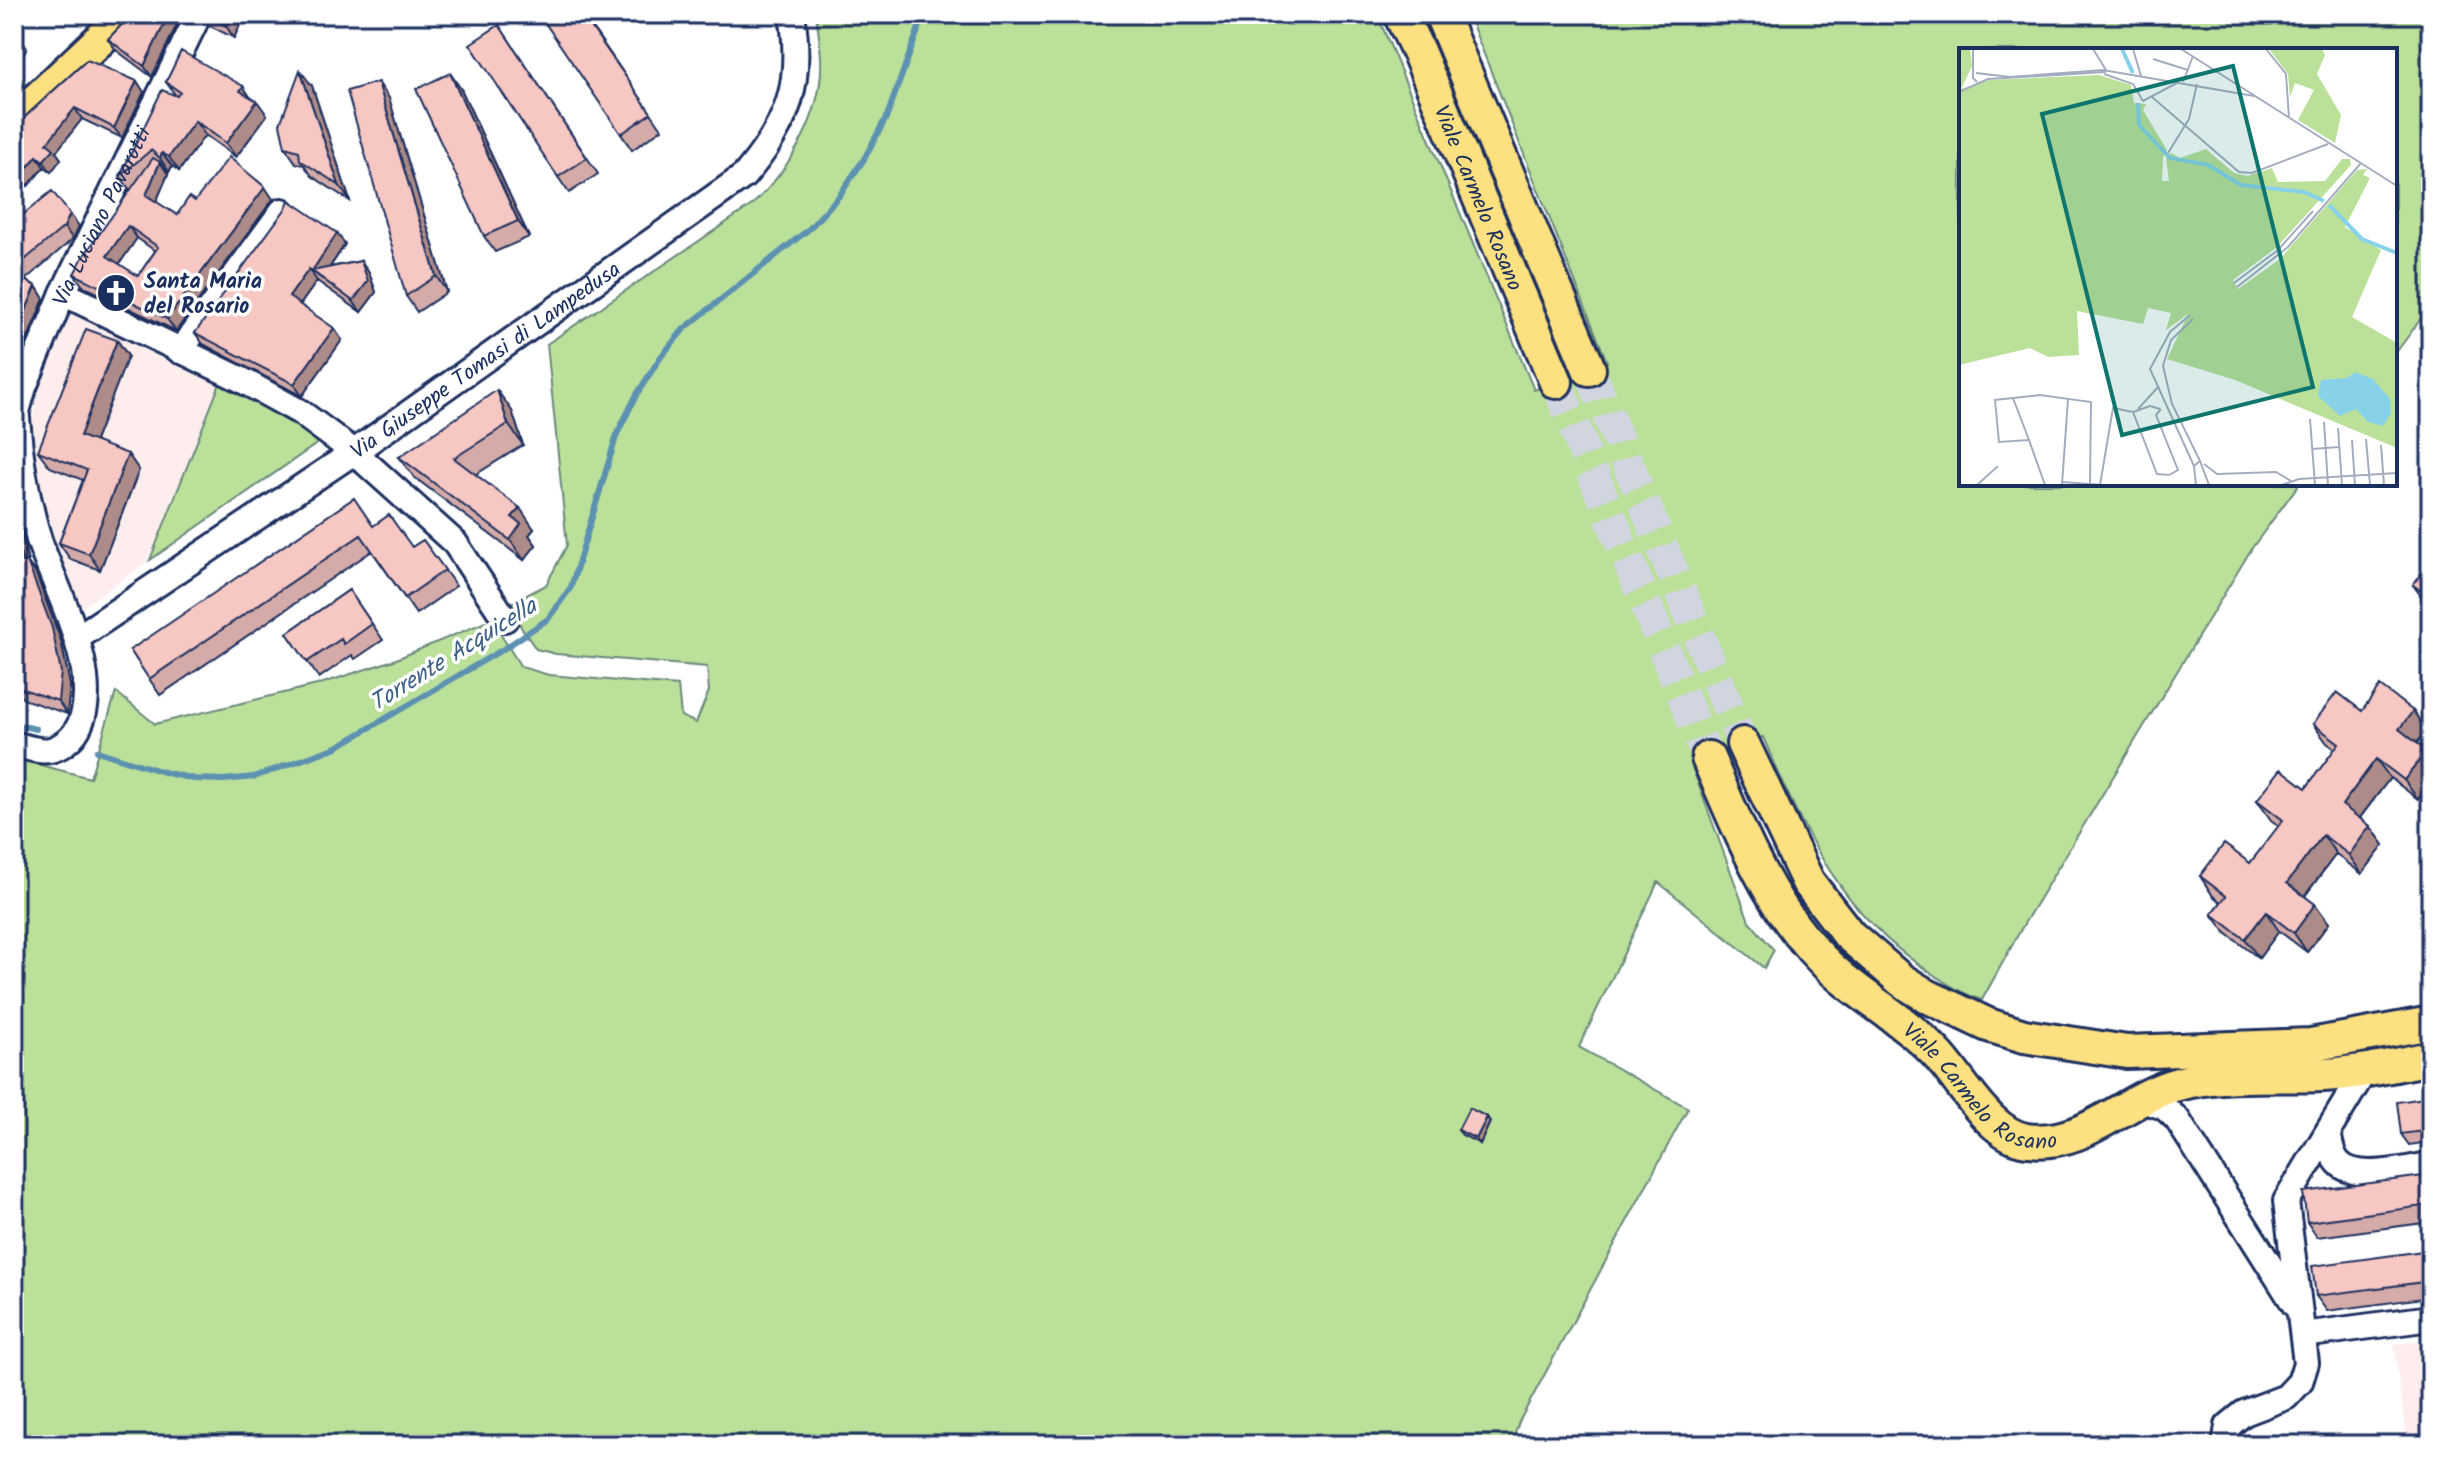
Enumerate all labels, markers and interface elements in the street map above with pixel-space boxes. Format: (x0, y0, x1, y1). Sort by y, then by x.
inset map (1959, 48, 2397, 486)
street label: Viale Carmelo Rosano (1423, 100, 1531, 297)
street label: Via Luciano Pavarotti (44, 120, 162, 312)
street label: Via Giuseppe Tomasi di Lampedusa (344, 253, 629, 469)
place label: Santa Maria del Rosario (144, 265, 262, 325)
church icon: Santa Maria del Rosario (95, 272, 137, 314)
water label: Torrente Acquicella (362, 587, 547, 722)
street label: Viale Carmelo Rosano (1894, 1015, 2060, 1161)

